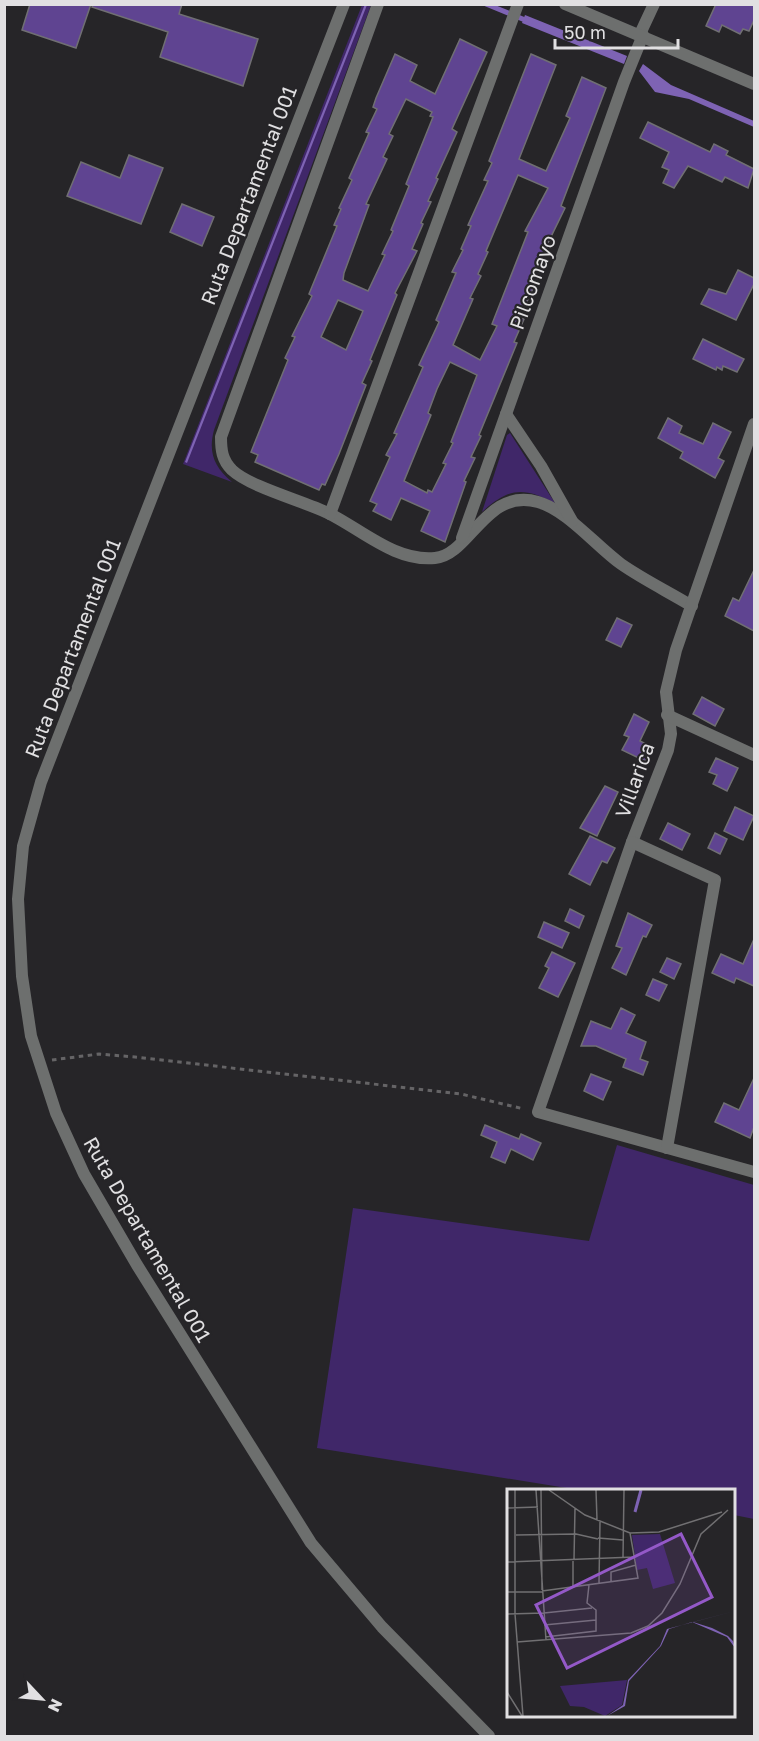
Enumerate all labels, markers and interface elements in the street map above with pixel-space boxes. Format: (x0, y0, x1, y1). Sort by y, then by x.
scale bar (555, 12, 678, 50)
text: 50 m (564, 21, 606, 43)
street label: Ruta Departamental 001 (195, 82, 301, 308)
street label: Pilcomayo (504, 231, 560, 333)
street label: Ruta Departamental 001 (19, 535, 125, 761)
street label: Villarica (609, 739, 659, 821)
street label: Ruta Departamental 001 (79, 1132, 217, 1346)
inset map (507, 1489, 735, 1717)
north arrow (12, 1669, 72, 1729)
text: N (44, 1696, 67, 1715)

